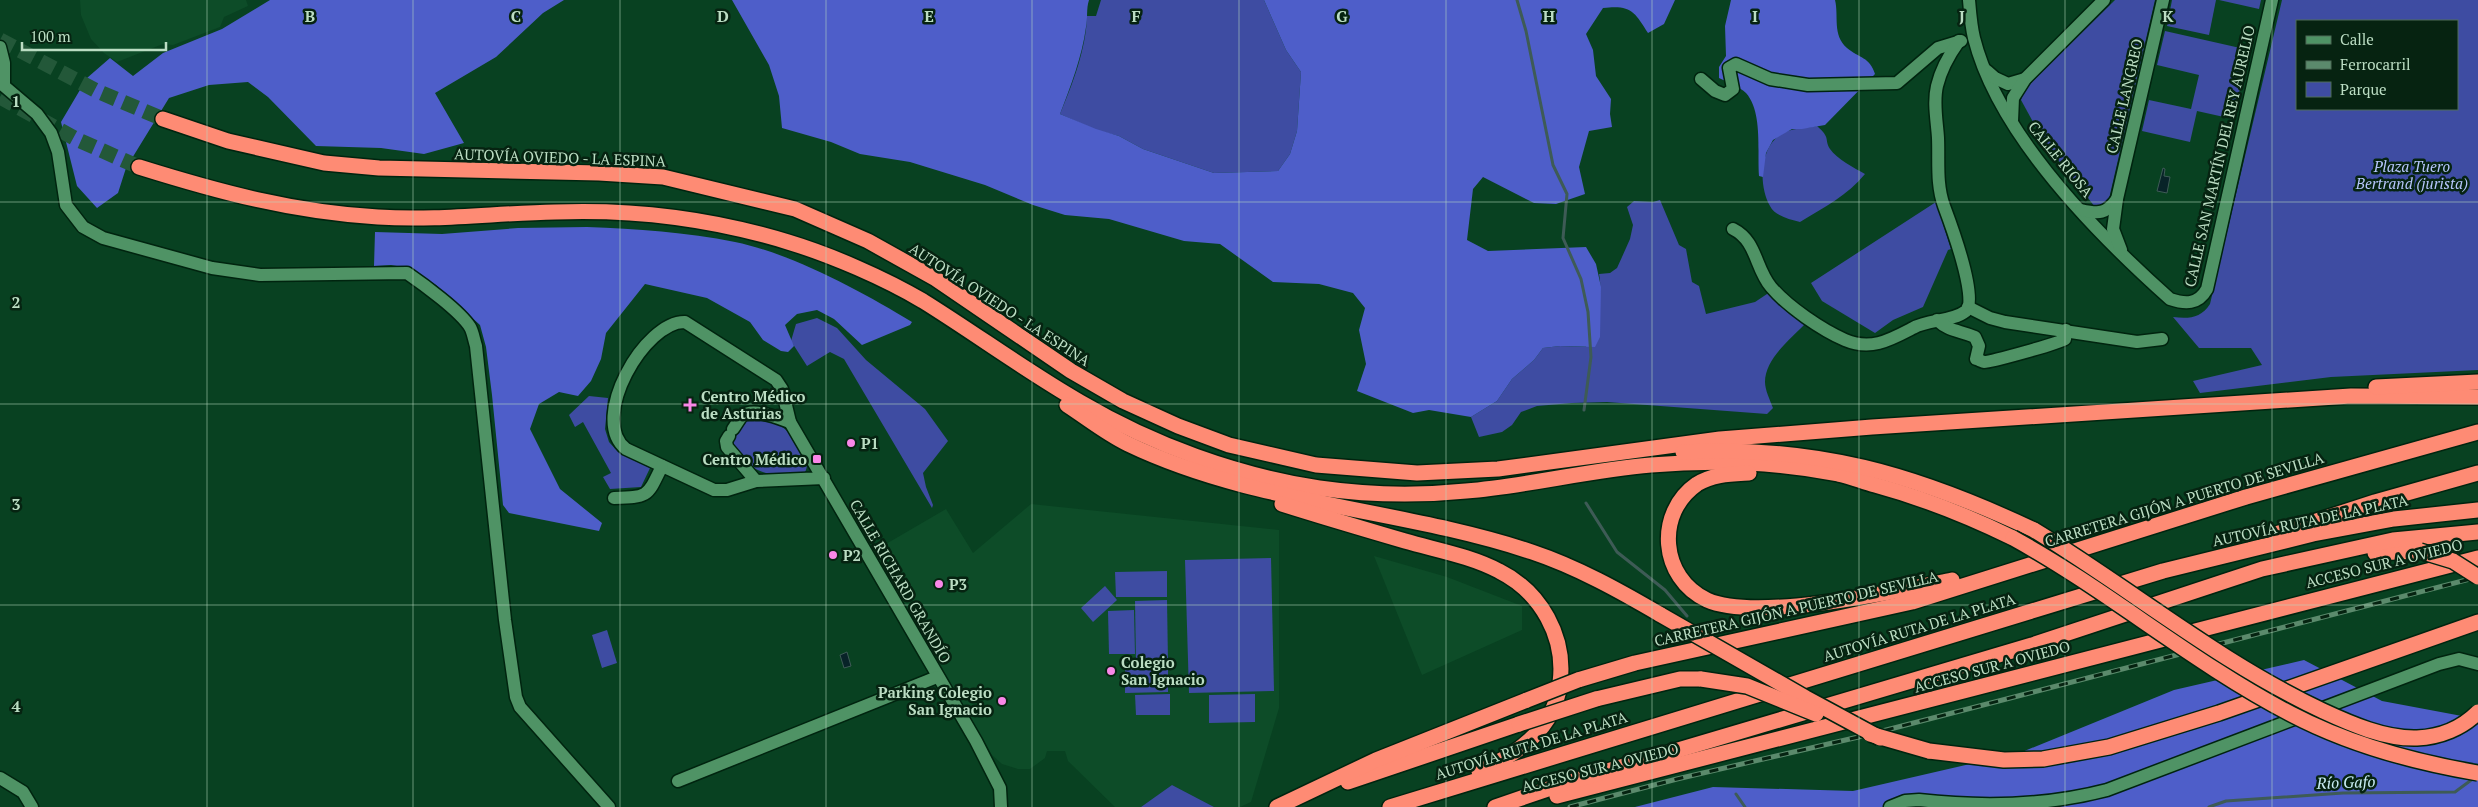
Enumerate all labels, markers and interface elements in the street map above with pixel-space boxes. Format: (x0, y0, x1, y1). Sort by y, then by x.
text: B (305, 5, 315, 27)
text: C (511, 5, 521, 27)
text: D (717, 5, 729, 27)
text: E (924, 5, 934, 27)
text: F (1131, 5, 1141, 27)
text: G (1336, 5, 1348, 27)
text: H (1543, 5, 1555, 27)
text: I (1752, 5, 1758, 27)
text: J (1959, 5, 1965, 27)
text: K (2162, 5, 2174, 27)
scale bar (22, 20, 166, 52)
legend (2296, 20, 2458, 110)
street label: CALLE SAN MARTÍN DEL REY AURELIO (2179, 23, 2259, 289)
text: 100 m (30, 26, 71, 46)
text: Calle (2340, 29, 2374, 49)
street label: CALLE LANGREO (2101, 36, 2147, 156)
text: Ferrocarril (2340, 54, 2411, 74)
text: Parque (2340, 79, 2387, 99)
text: 1 (11, 90, 21, 112)
street label: CALLE RIOSA (2024, 117, 2098, 202)
street label: AUTOVÍA OVIEDO - LA ESPINA (454, 143, 667, 171)
park label: Plaza Tuero Bertrand (jurista) (2355, 156, 2468, 193)
street label: AUTOVÍA OVIEDO - LA ESPINA (906, 238, 1095, 370)
text: 2 (11, 291, 21, 313)
place label: Centro Médico de Asturias (701, 386, 806, 423)
marker: Centro Médico de Asturias (683, 398, 697, 412)
place label: P1 (861, 433, 879, 453)
marker: P1 (845, 437, 857, 449)
street label: CARRETERA GIJÓN A PUERTO DE SEVILLA (2042, 447, 2327, 551)
place label: Centro Médico (702, 449, 807, 469)
marker: Centro Médico (811, 453, 823, 465)
street label: AUTOVÍA RUTA DE LA PLATA (2210, 489, 2410, 551)
text: 3 (11, 493, 21, 515)
street label: CALLE RICHARD GRANDÍO (846, 495, 956, 667)
street label: ACCESO SUR A OVIEDO (2303, 534, 2465, 592)
place label: P2 (843, 545, 861, 565)
marker: P2 (827, 549, 839, 561)
street label: CARRETERA GIJÓN A PUERTO DE SEVILLA (1652, 565, 1941, 650)
place label: P3 (949, 574, 967, 594)
marker: P3 (933, 578, 945, 590)
street label: AUTOVÍA RUTA DE LA PLATA (1821, 588, 2018, 666)
street label: ACCESO SUR A OVIEDO (1912, 636, 2072, 696)
place label: Colegio San Ignacio (1121, 652, 1205, 689)
marker: Colegio San Ignacio (1105, 665, 1117, 677)
place label: Parking Colegio San Ignacio (878, 682, 992, 719)
text: 4 (11, 695, 21, 717)
marker: Parking Colegio San Ignacio (996, 695, 1008, 707)
street label: AUTOVÍA RUTA DE LA PLATA (1433, 706, 1630, 784)
street label: ACCESO SUR A OVIEDO (1519, 738, 1681, 796)
water label: Río Gafo (2315, 770, 2376, 794)

